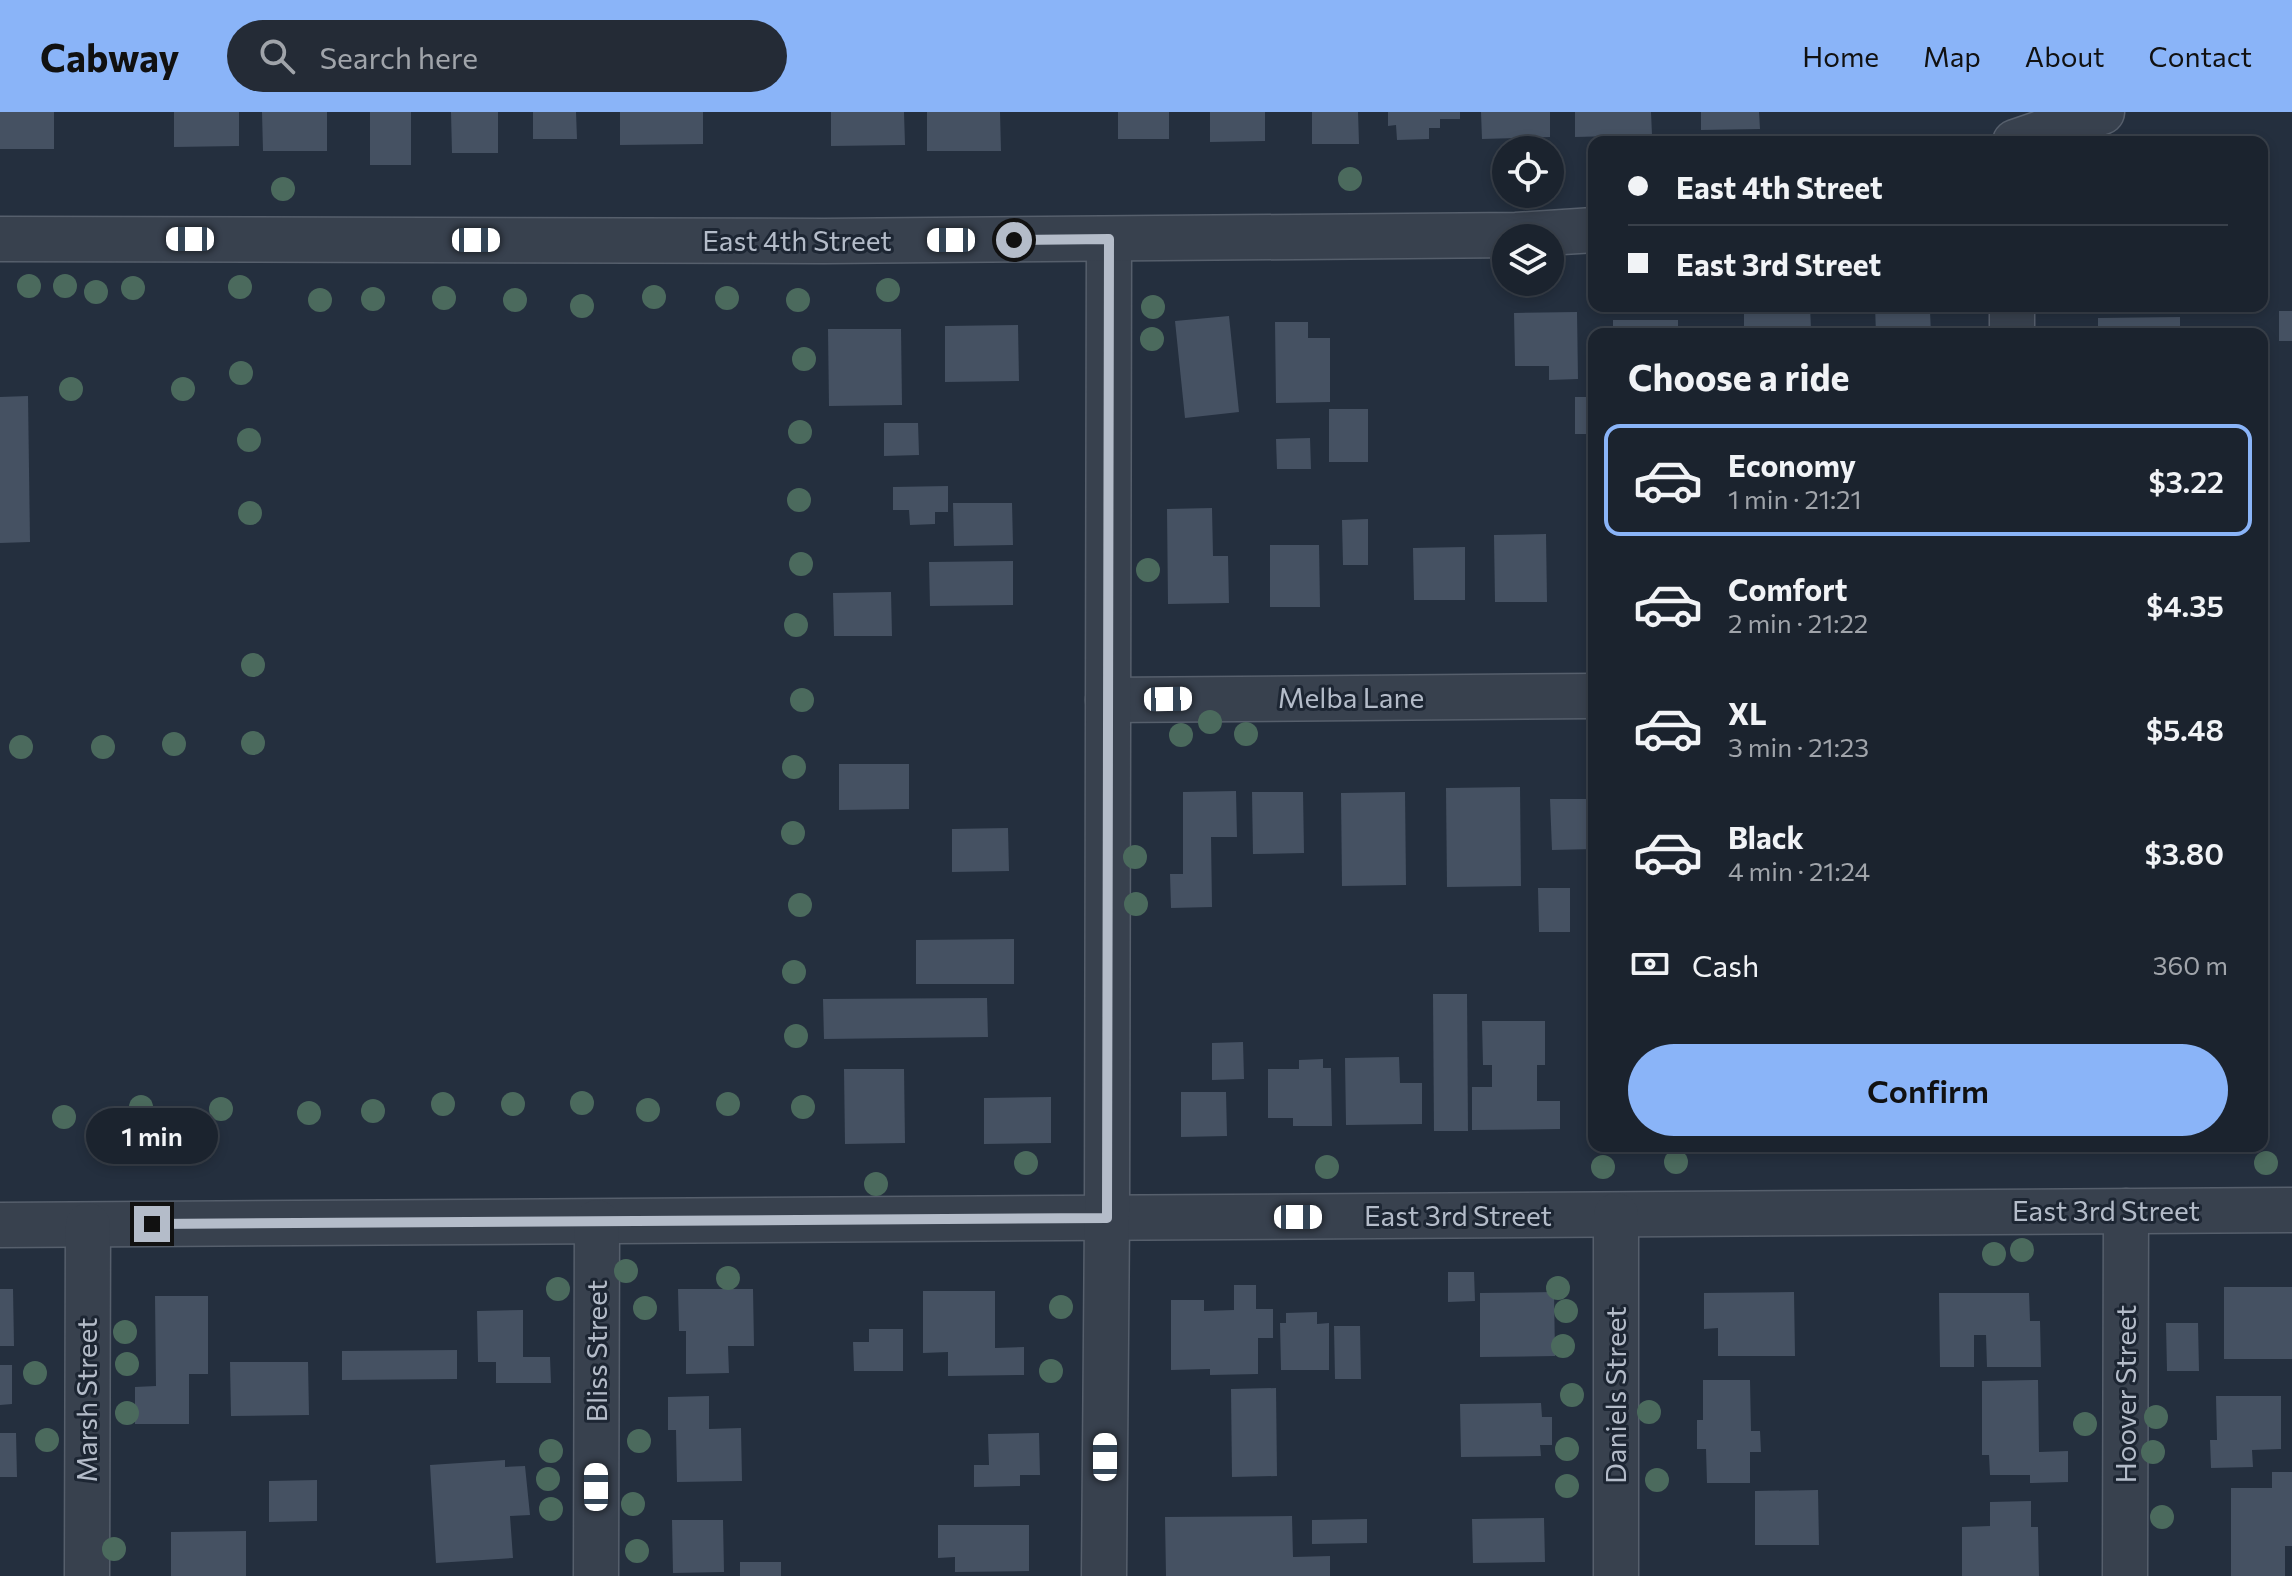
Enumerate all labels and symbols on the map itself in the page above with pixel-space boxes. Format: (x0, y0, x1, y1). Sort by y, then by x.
route start (996, 222, 1032, 258)
street label: East 4th Street (702, 223, 892, 257)
car (166, 227, 214, 251)
car (452, 228, 500, 252)
car (927, 228, 975, 252)
street label: Melba Lane (1278, 680, 1424, 714)
car (1144, 687, 1192, 711)
callout: 1 min (86, 1108, 218, 1164)
street label: East 3rd Street (2012, 1193, 2200, 1227)
street label: East 3rd Street (1364, 1198, 1552, 1232)
car (1274, 1205, 1322, 1229)
route end (134, 1206, 170, 1242)
street label: Bliss Street (579, 1280, 613, 1422)
street label: Hoover Street (2108, 1305, 2142, 1483)
street label: Daniels Street (1598, 1306, 1632, 1484)
street label: Marsh Street (69, 1317, 103, 1483)
car (1093, 1433, 1117, 1481)
car (584, 1463, 608, 1511)

